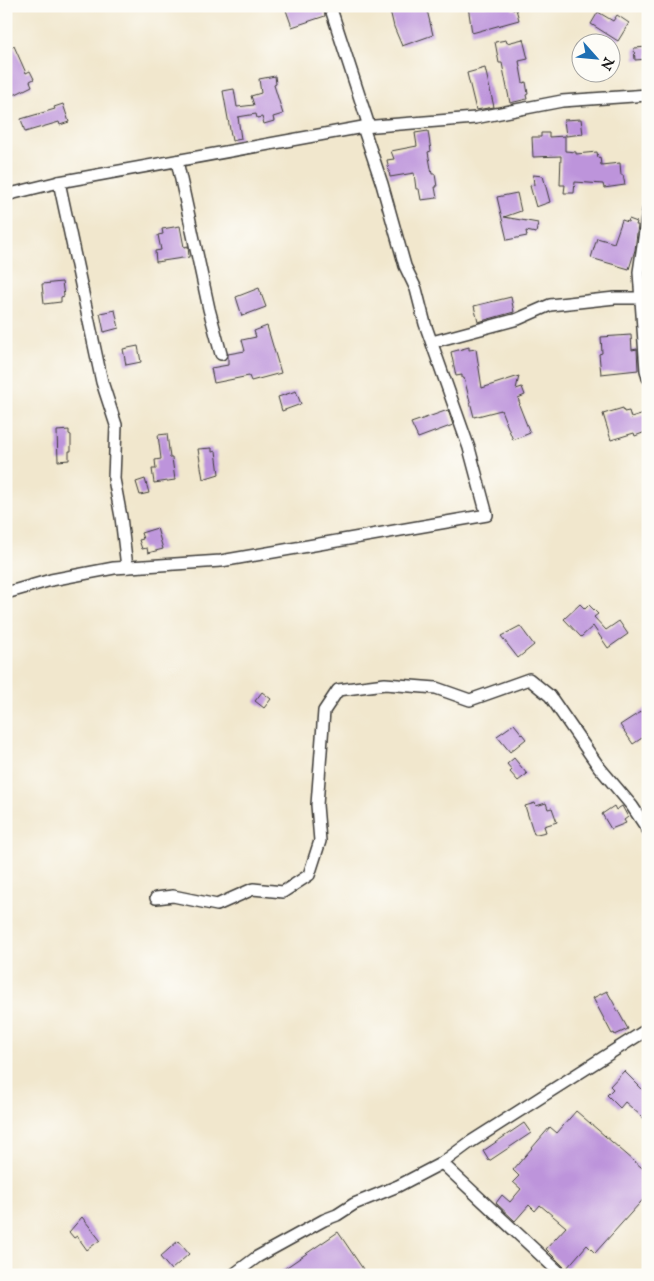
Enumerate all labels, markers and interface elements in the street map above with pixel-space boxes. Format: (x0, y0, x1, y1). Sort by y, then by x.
north arrow (572, 32, 622, 82)
text: N (596, 53, 618, 73)

